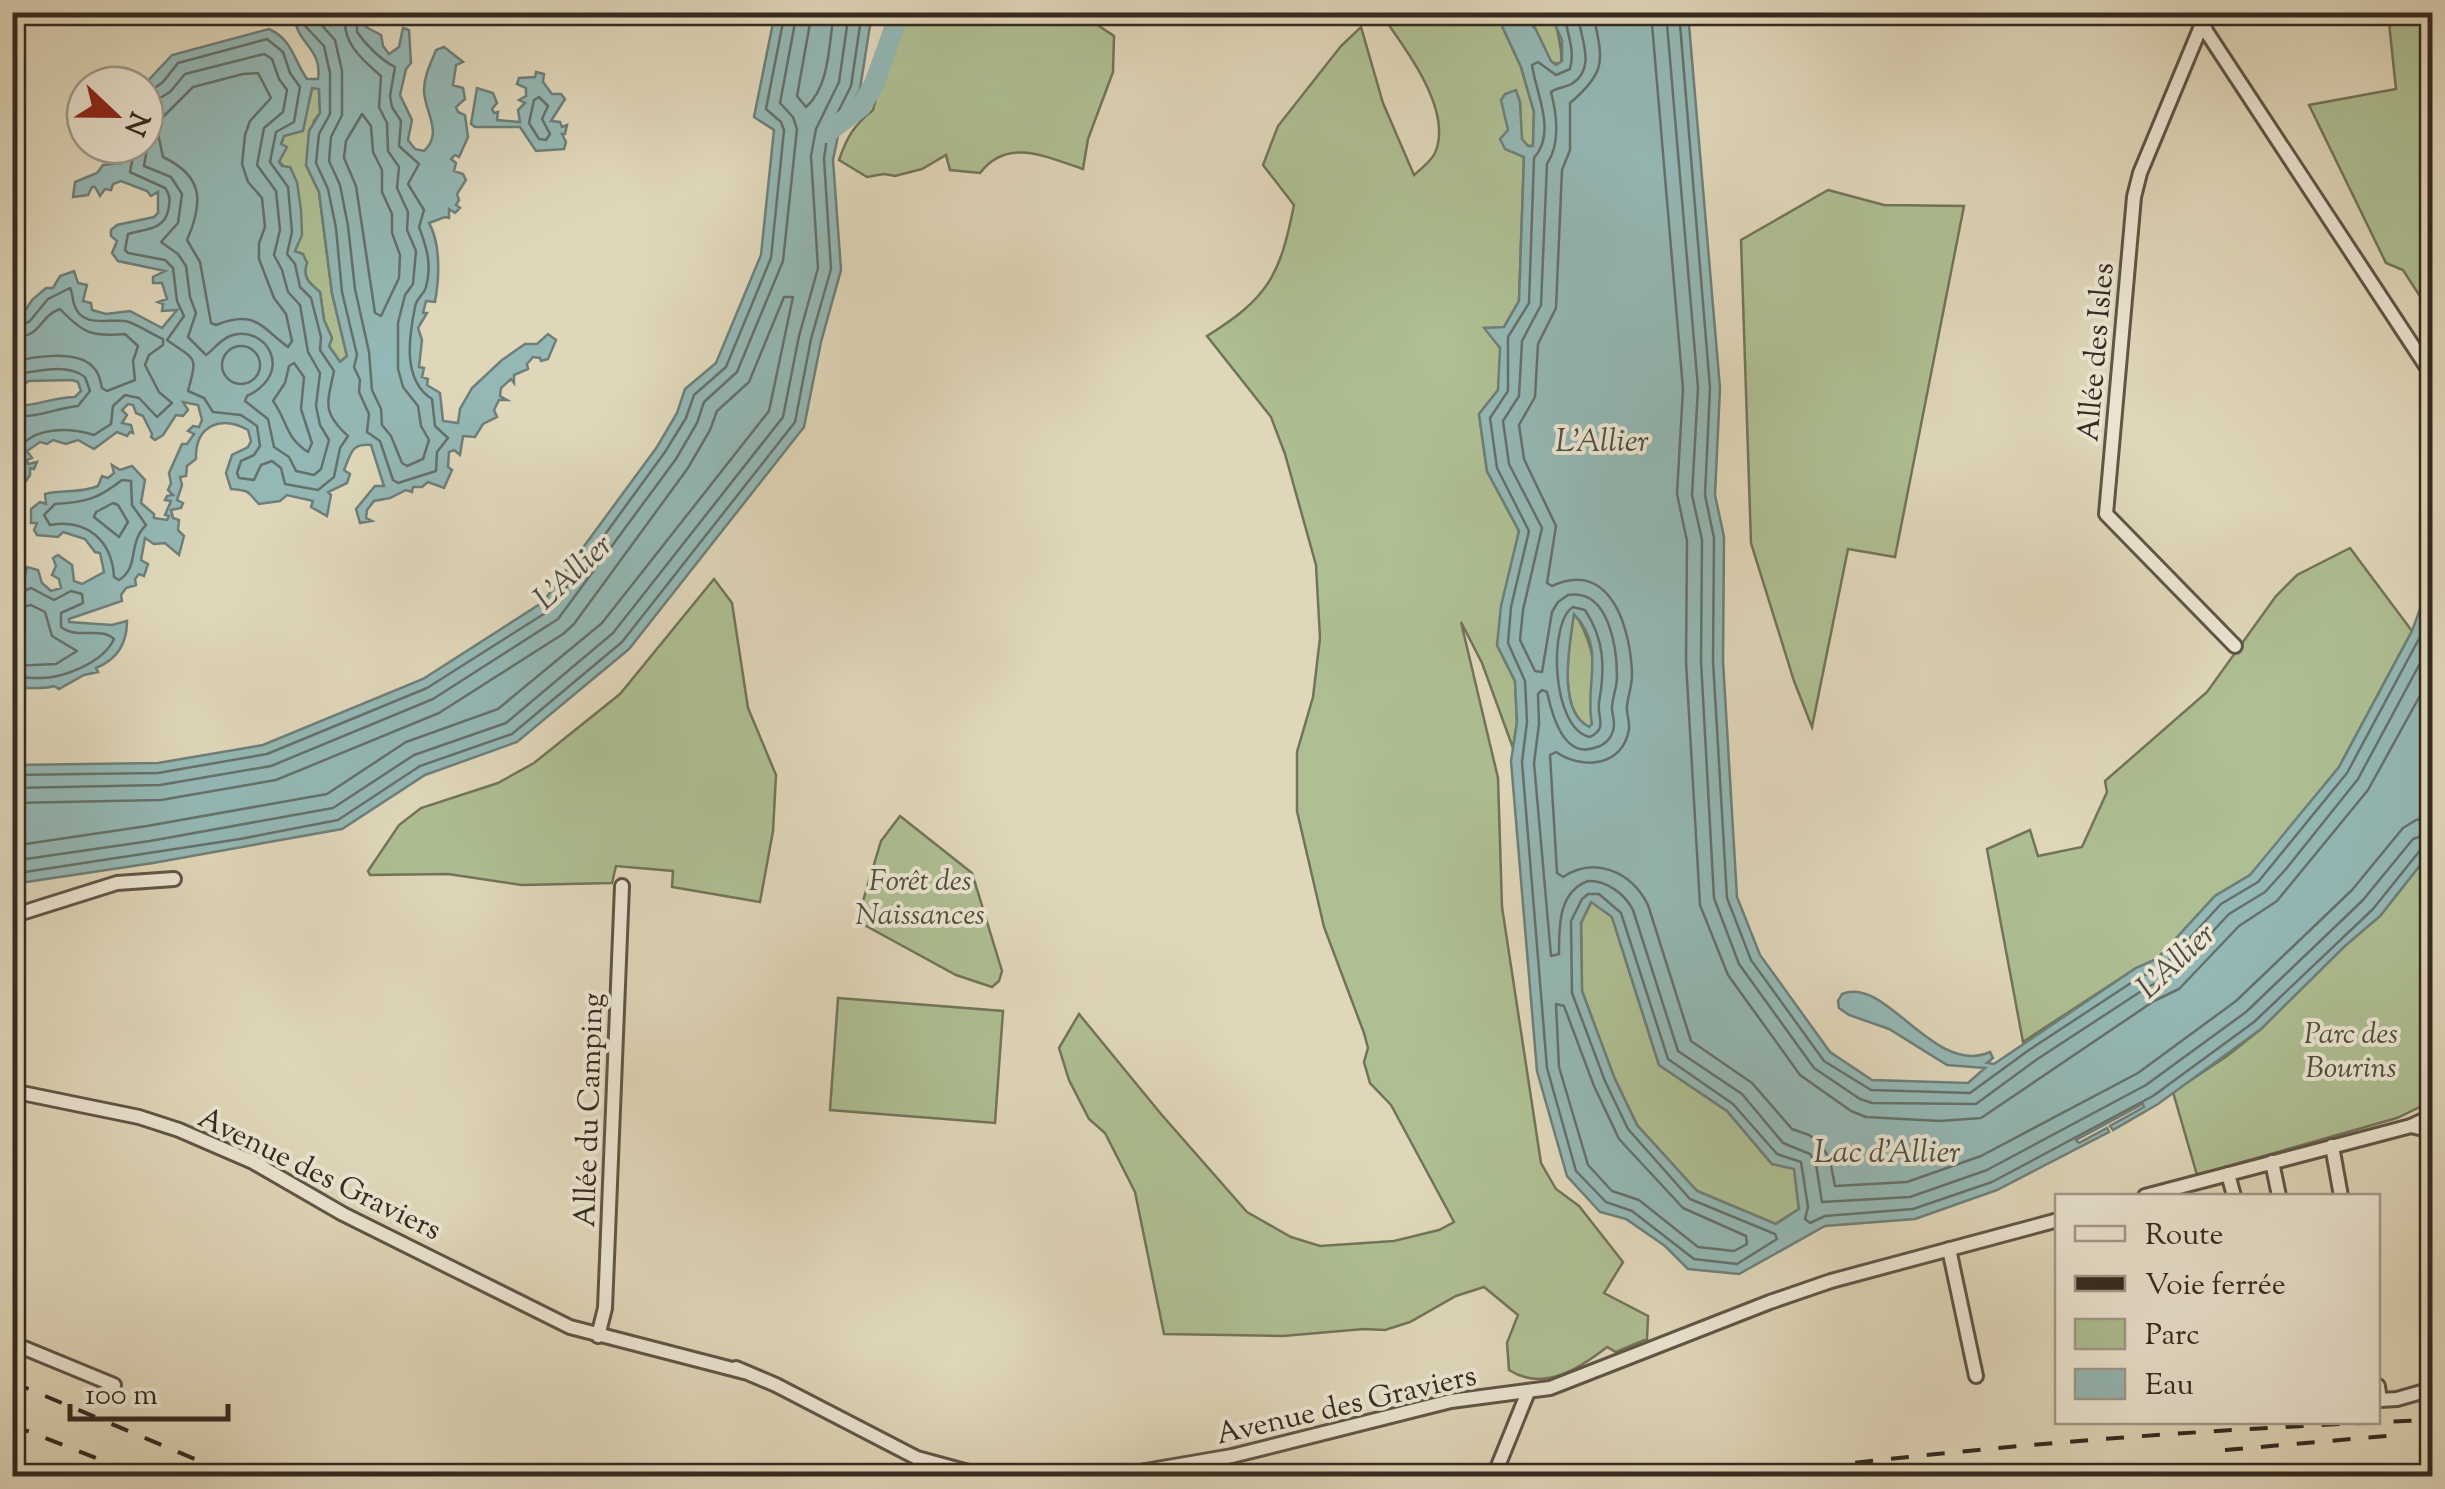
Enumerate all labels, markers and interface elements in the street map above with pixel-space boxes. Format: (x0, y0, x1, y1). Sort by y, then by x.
north arrow (65, 65, 165, 165)
text: N (113, 105, 158, 141)
street label: Allée des Isles (2068, 261, 2127, 443)
water label: L'Allier (1555, 420, 1649, 466)
water label: L'Allier (524, 524, 624, 622)
park label: Forêt des Naissances (855, 861, 985, 938)
water label: L'Allier (2127, 913, 2227, 1011)
street label: Allée du Camping (565, 992, 616, 1228)
park label: Parc des Bourins (2304, 1014, 2398, 1091)
street label: Avenue des Graviers (190, 1098, 448, 1253)
water label: Lac d'Allier (1813, 1131, 1961, 1177)
legend (2055, 1194, 2380, 1424)
text: Route (2145, 1215, 2224, 1258)
text: Voie ferrée (2145, 1265, 2286, 1308)
text: Parc (2145, 1315, 2200, 1358)
street label: Avenue des Graviers (1212, 1356, 1481, 1457)
scale bar (70, 1359, 228, 1421)
text: Eau (2145, 1365, 2194, 1408)
text: 100 m (85, 1375, 158, 1418)

